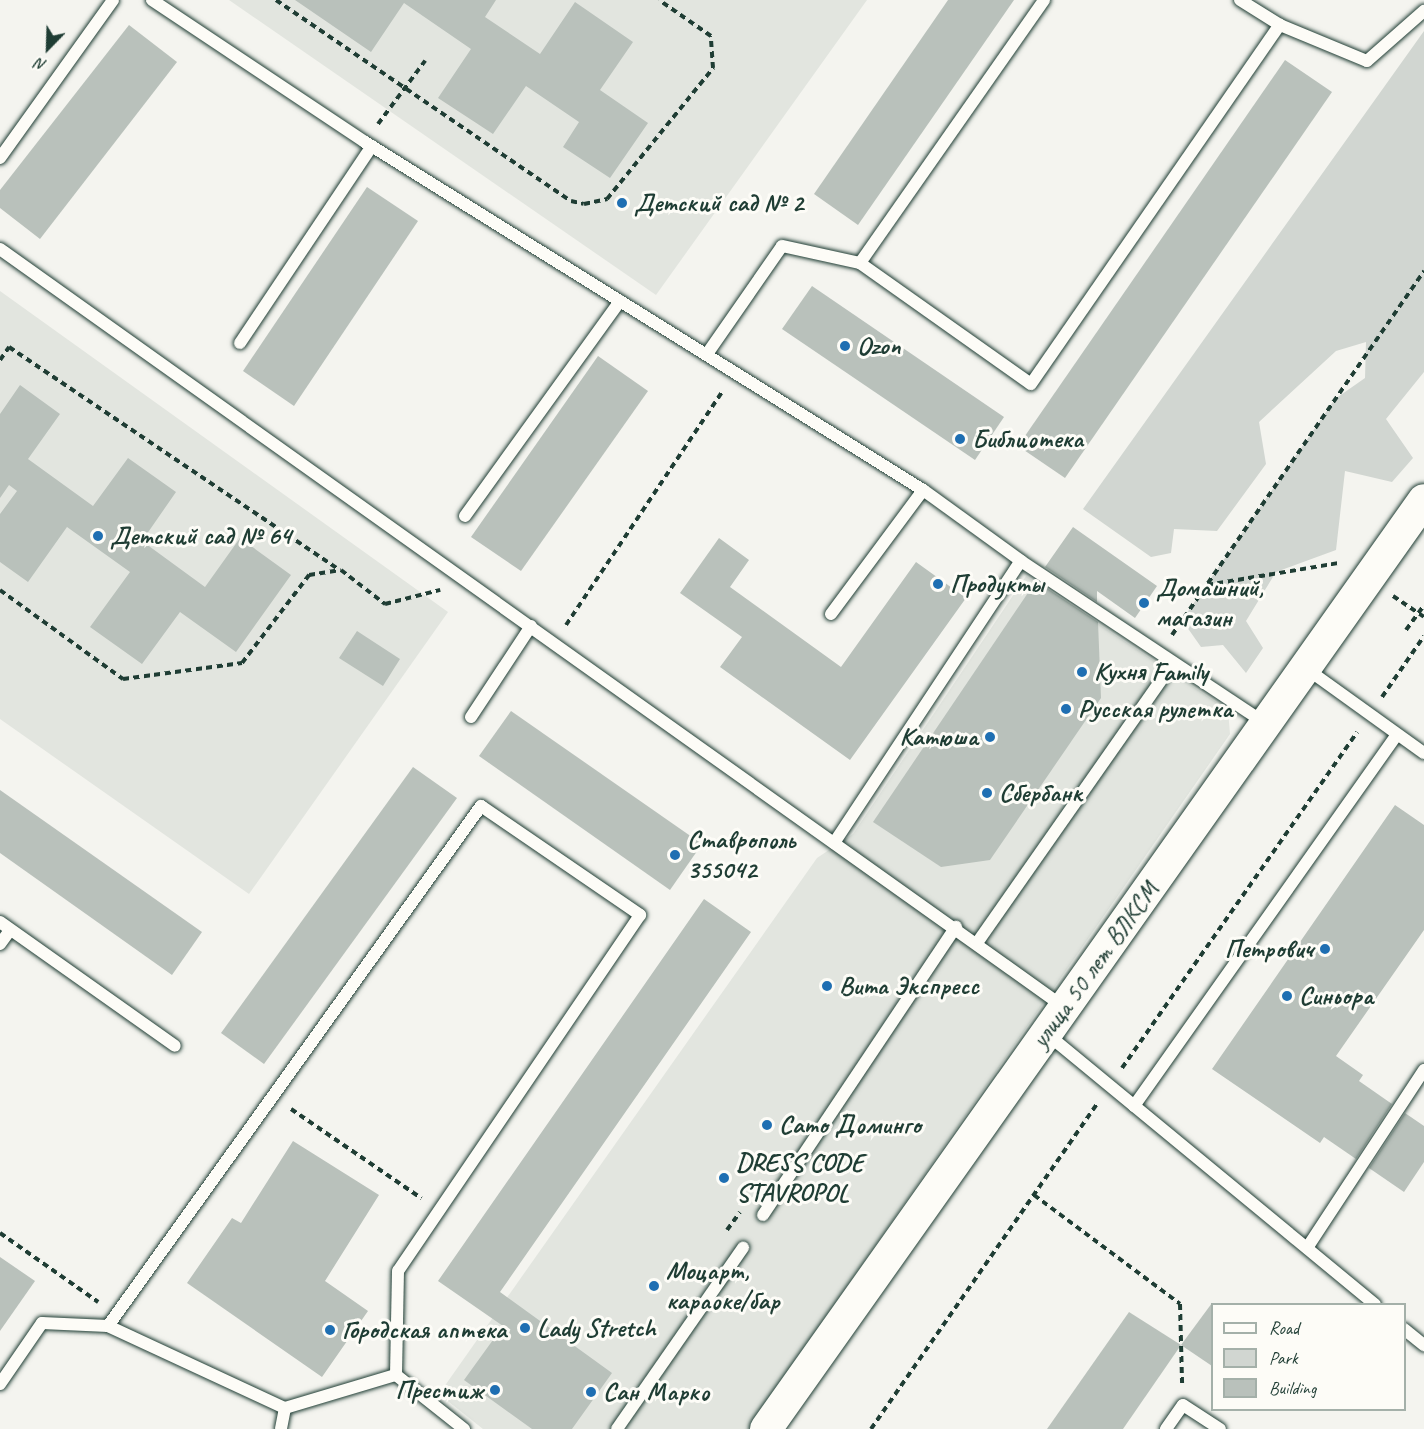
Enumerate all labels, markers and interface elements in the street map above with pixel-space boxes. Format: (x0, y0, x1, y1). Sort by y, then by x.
north arrow (18, 18, 78, 78)
text: N (33, 53, 49, 76)
place label: Детский сад № 2 (634, 187, 803, 219)
marker: Детский сад № 2 (615, 196, 629, 210)
place label: Ozon (857, 330, 900, 362)
marker: Ozon (838, 339, 852, 353)
place label: Библиотека (972, 423, 1083, 455)
marker: Библиотека (953, 432, 967, 446)
place label: Детский сад № 64 (110, 520, 291, 552)
marker: Детский сад № 64 (91, 529, 105, 543)
place label: Продукты (950, 568, 1044, 600)
place label: Домашний, магазин (1156, 572, 1264, 634)
marker: Продукты (931, 577, 945, 591)
marker: Домашний, магазин (1137, 596, 1151, 610)
place label: Кухня Family (1094, 656, 1208, 688)
marker: Кухня Family (1075, 665, 1089, 679)
place label: Русская рулетка (1078, 693, 1232, 725)
marker: Русская рулетка (1059, 702, 1073, 716)
place label: Катюша (899, 721, 978, 753)
marker: Катюша (983, 730, 997, 744)
place label: Сбербанк (999, 777, 1082, 809)
marker: Сбербанк (980, 786, 994, 800)
place label: Ставрополь 355042 (687, 824, 796, 886)
marker: Ставрополь 355042 (668, 848, 682, 862)
street label: улица 50 лет ВЛКСМ (1024, 876, 1166, 1054)
place label: Петрович (1225, 933, 1313, 965)
marker: Петрович (1318, 942, 1332, 956)
place label: Вита Экспресс (839, 970, 977, 1002)
marker: Вита Экспресс (820, 979, 834, 993)
place label: Синьора (1299, 980, 1373, 1012)
marker: Синьора (1280, 989, 1294, 1003)
place label: Сато Доминго (779, 1109, 919, 1141)
marker: Сато Доминго (760, 1118, 774, 1132)
place label: DRESS CODE STAVROPOL (736, 1147, 864, 1208)
marker: DRESS CODE STAVROPOL (717, 1171, 731, 1185)
place label: Моцарт, караоке/бар (666, 1255, 780, 1316)
marker: Моцарт, караоке/бар (647, 1279, 661, 1293)
legend (1211, 1303, 1406, 1411)
place label: Lady Stretch (537, 1312, 655, 1344)
place label: Городская аптека (342, 1314, 507, 1346)
text: Road (1269, 1317, 1299, 1339)
marker: Lady Stretch (518, 1321, 532, 1335)
marker: Городская аптека (323, 1323, 337, 1337)
text: Park (1269, 1347, 1298, 1369)
place label: Престиж (396, 1374, 483, 1406)
place label: Сан Марко (603, 1376, 706, 1408)
text: Building (1269, 1377, 1316, 1399)
marker: Престиж (488, 1383, 502, 1397)
marker: Сан Марко (584, 1385, 598, 1399)

